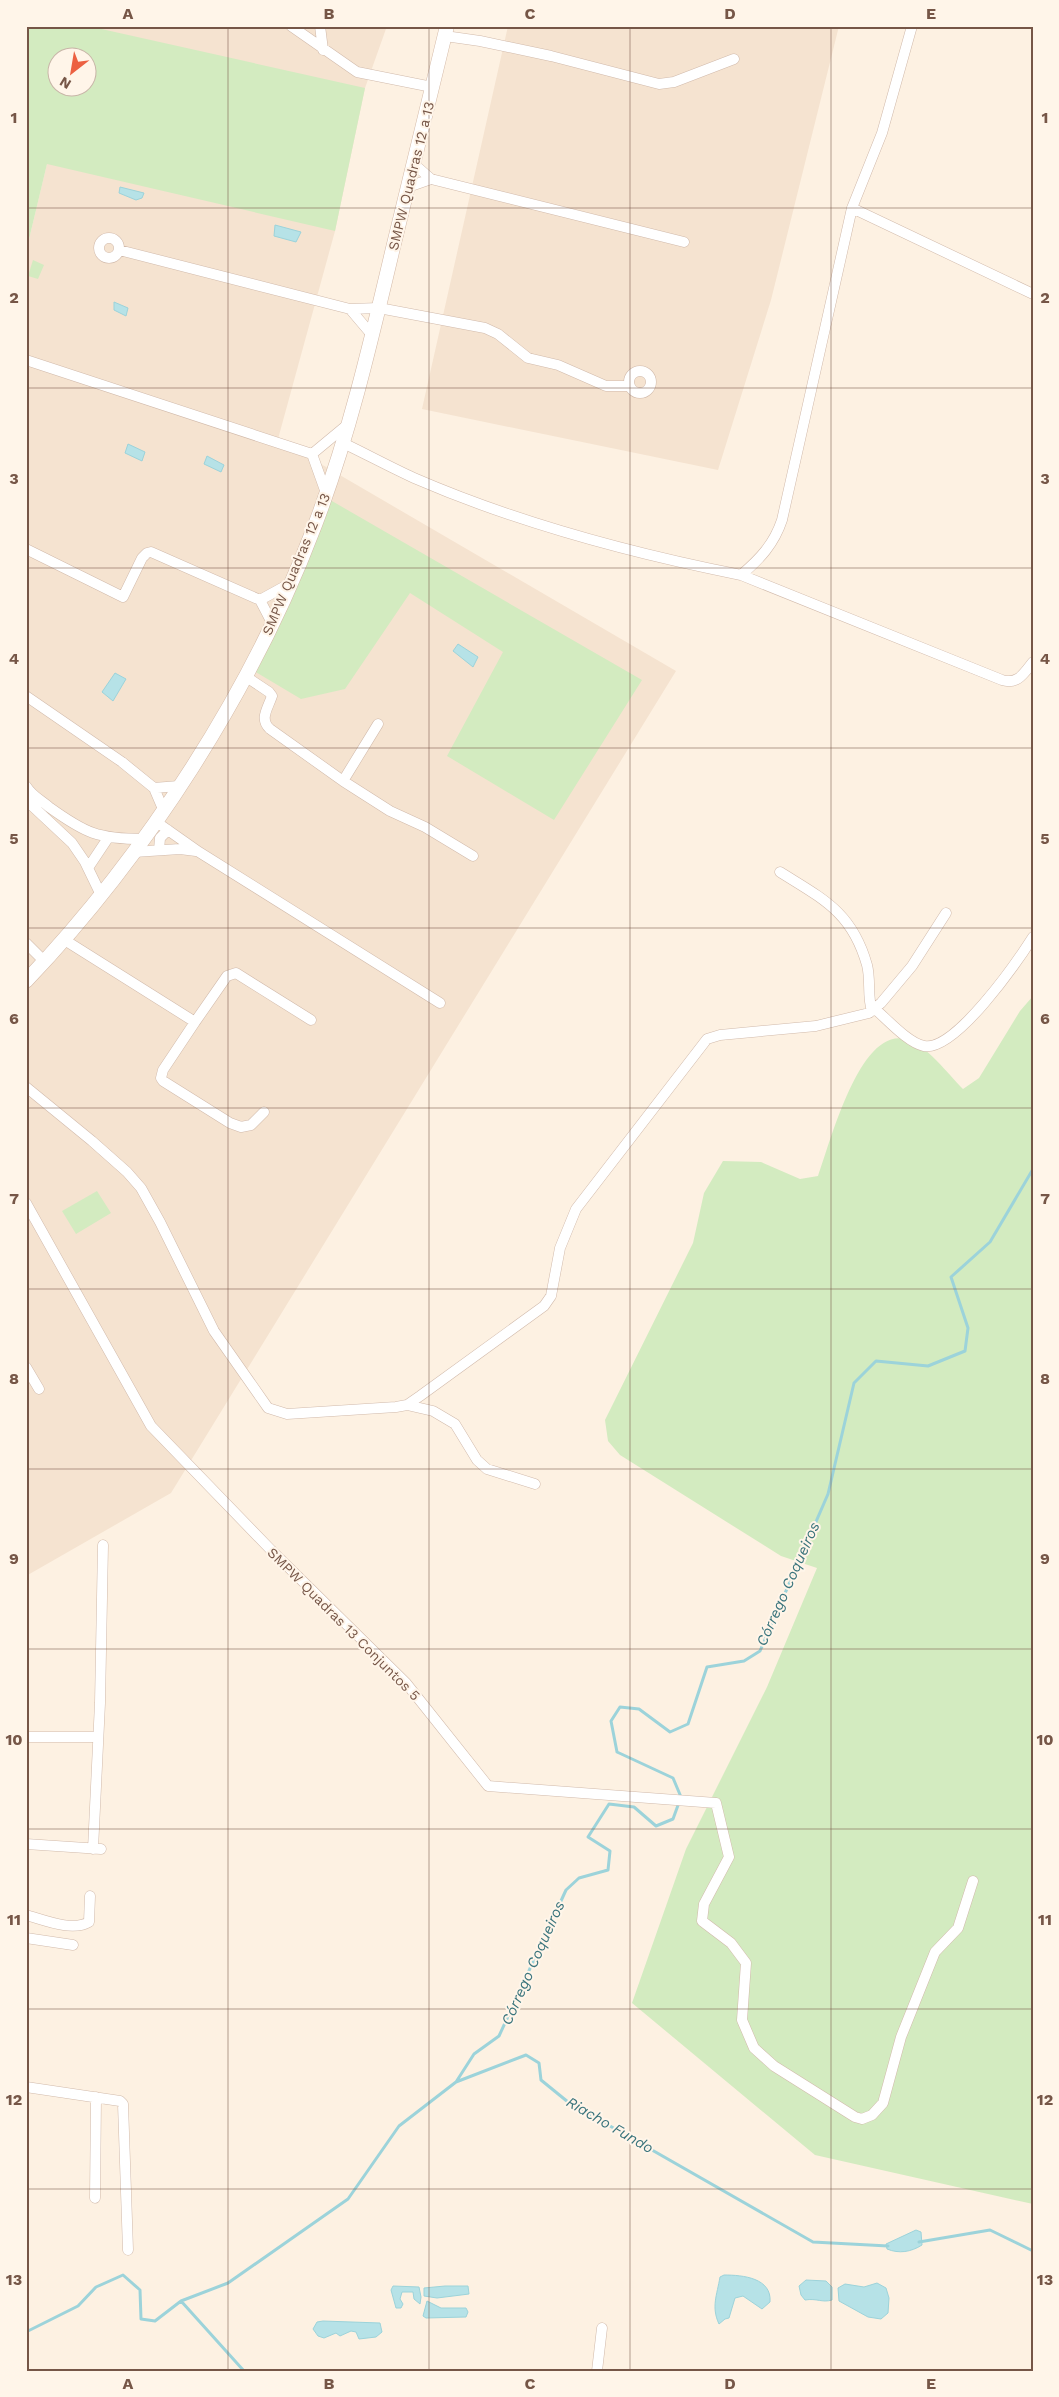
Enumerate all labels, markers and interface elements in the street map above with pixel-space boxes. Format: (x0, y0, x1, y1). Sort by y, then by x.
text: A (123, 4, 134, 23)
text: B (324, 4, 335, 23)
text: C (525, 4, 536, 23)
text: D (724, 4, 736, 23)
text: E (926, 4, 936, 23)
north arrow (48, 48, 98, 98)
text: N (57, 74, 74, 93)
street label: SMPW Quadras 12 a 13 (385, 100, 437, 252)
text: 1 (11, 108, 17, 127)
text: 1 (1042, 108, 1048, 127)
text: 2 (9, 288, 19, 307)
text: 2 (1040, 288, 1050, 307)
text: 3 (9, 469, 19, 488)
text: 3 (1040, 469, 1050, 488)
street label: SMPW Quadras 12 a 13 (259, 491, 333, 637)
text: 4 (9, 649, 19, 668)
text: 4 (1040, 649, 1050, 668)
text: 5 (9, 829, 19, 848)
text: 5 (1040, 829, 1050, 848)
text: 6 (9, 1009, 19, 1028)
text: 6 (1040, 1009, 1050, 1028)
text: 7 (9, 1189, 19, 1208)
text: 7 (1040, 1189, 1050, 1208)
text: 8 (9, 1369, 19, 1388)
text: 8 (1040, 1369, 1050, 1388)
water label: Córrego Coqueiros (753, 1519, 824, 1649)
street label: SMPW Quadras 13 Conjuntos 5 (264, 1544, 424, 1704)
text: 9 (9, 1549, 19, 1568)
text: 9 (1040, 1549, 1050, 1568)
text: 10 (5, 1730, 23, 1749)
text: 10 (1036, 1730, 1054, 1749)
water label: Córrego Coqueiros (498, 1898, 569, 2028)
text: 11 (7, 1910, 21, 1929)
text: 11 (1038, 1910, 1052, 1929)
text: 12 (6, 2090, 22, 2109)
text: 12 (1037, 2090, 1053, 2109)
water label: Riacho Fundo (563, 2093, 657, 2157)
text: 13 (6, 2270, 22, 2289)
text: 13 (1037, 2270, 1053, 2289)
text: A (123, 2374, 134, 2393)
text: B (324, 2374, 335, 2393)
text: C (525, 2374, 536, 2393)
text: D (724, 2374, 736, 2393)
text: E (926, 2374, 936, 2393)

